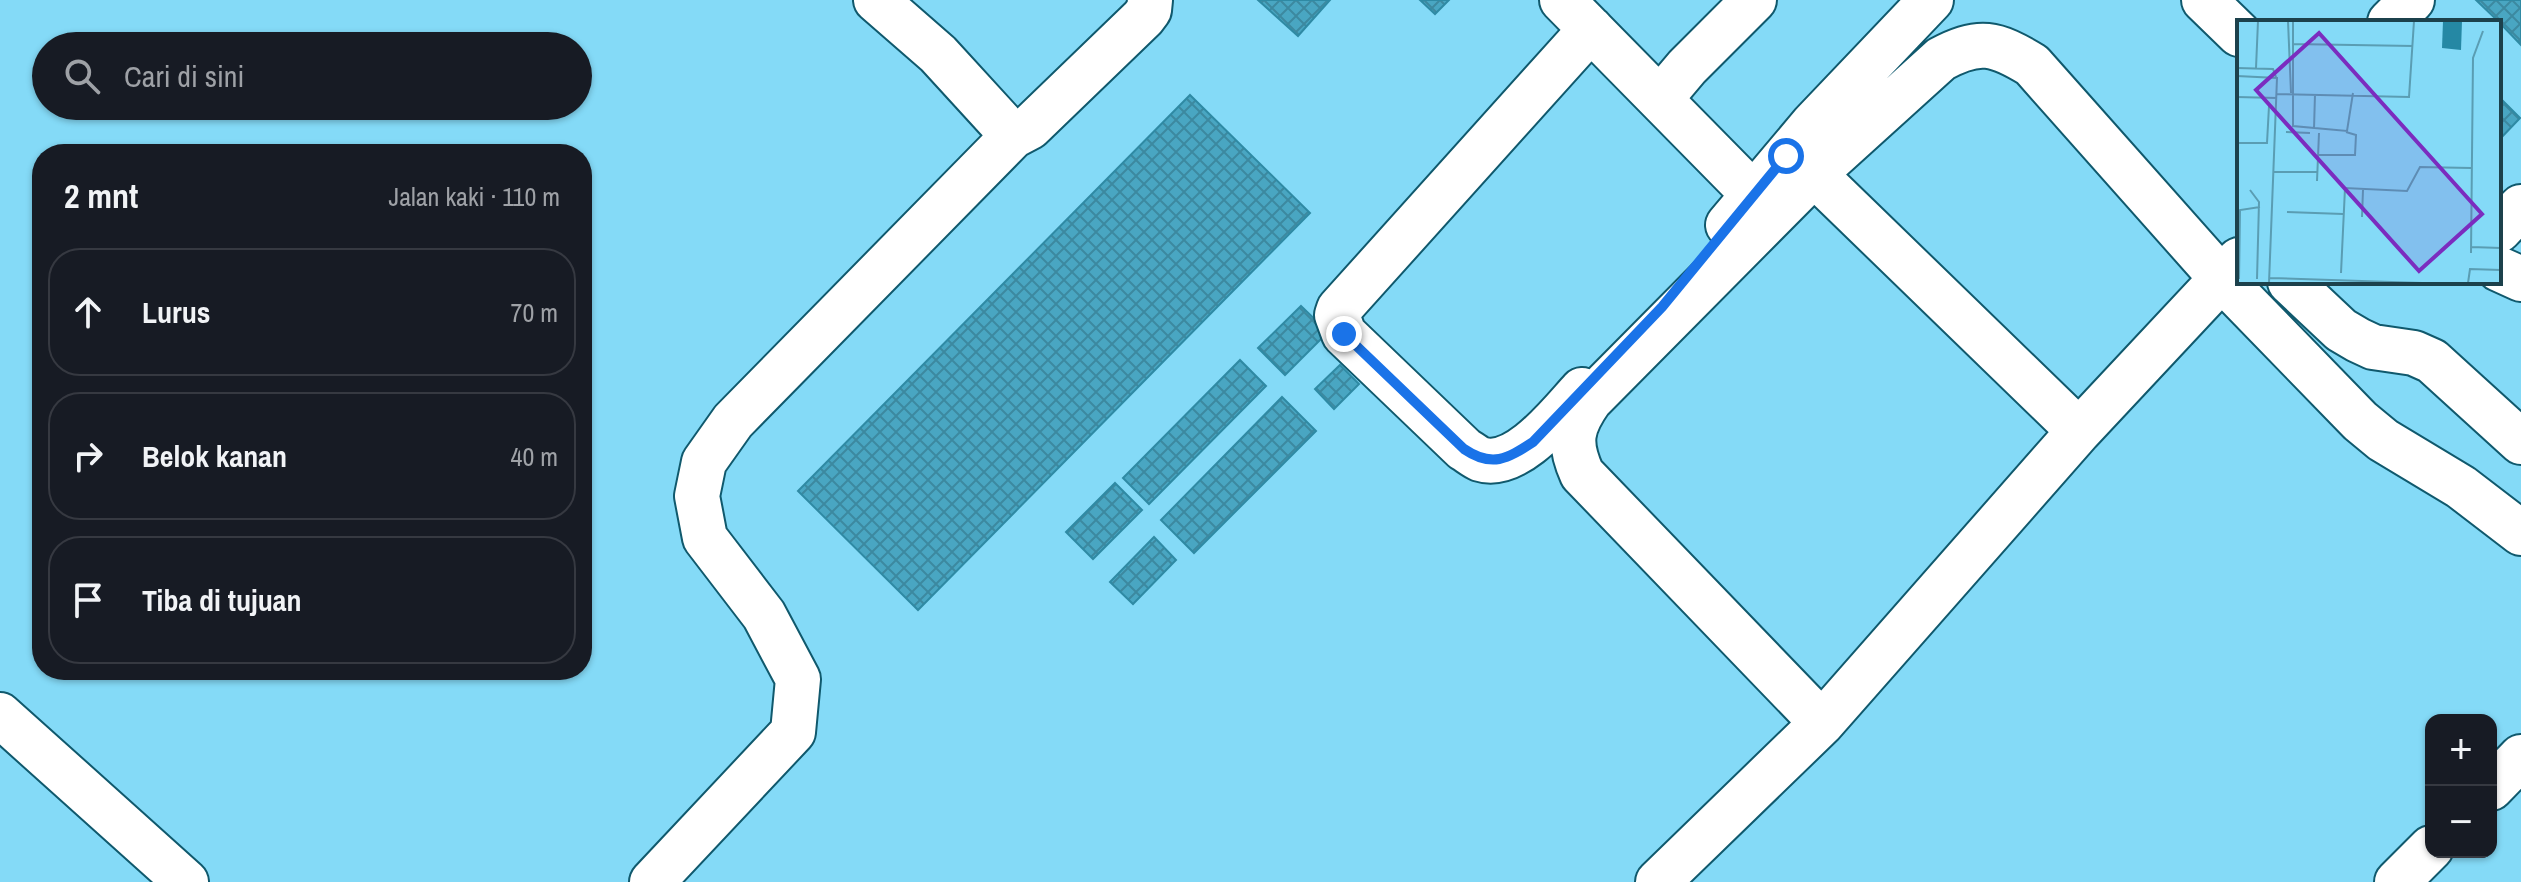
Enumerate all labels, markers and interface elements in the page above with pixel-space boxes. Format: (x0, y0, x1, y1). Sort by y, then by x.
inset map (2237, 20, 2501, 284)
search box (32, 32, 592, 120)
icon: search (60, 54, 104, 98)
text: Cari di sini (124, 56, 244, 96)
route start (1768, 138, 1804, 174)
text: 2 mnt (64, 173, 138, 219)
text: Jalan kaki · 110 m (389, 179, 560, 214)
icon: ahead (66, 290, 110, 334)
text: Lurus (142, 292, 210, 332)
text: 70 m (511, 295, 558, 330)
route end (1326, 316, 1362, 352)
icon: right (66, 434, 110, 478)
text: Belok kanan (142, 436, 287, 476)
text: 40 m (511, 439, 558, 474)
icon: arrive (66, 578, 110, 622)
text: Tiba di tujuan (142, 580, 302, 620)
map controls (2425, 714, 2497, 858)
button: + (2425, 714, 2497, 786)
button: − (2425, 786, 2497, 858)

